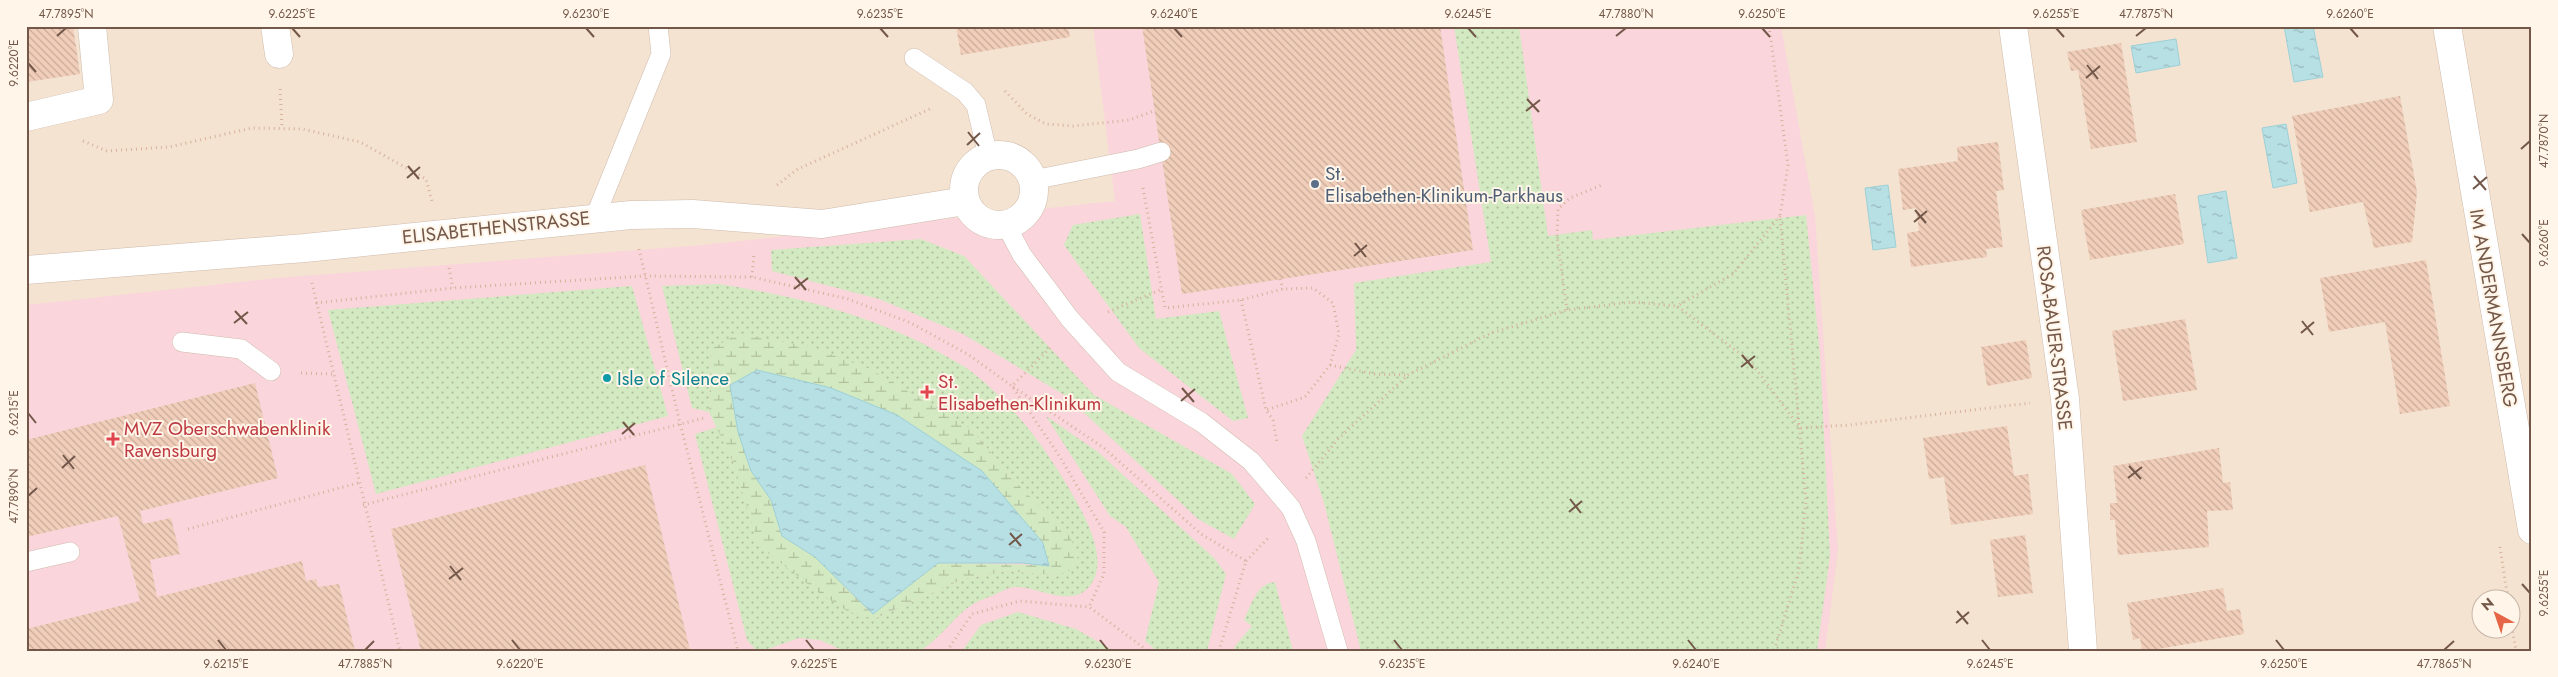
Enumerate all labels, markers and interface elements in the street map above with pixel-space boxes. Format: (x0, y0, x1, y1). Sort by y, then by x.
text: 47.7895°N (39, 5, 93, 23)
text: 9.6225°E (269, 5, 315, 23)
text: 9.6230°E (562, 5, 610, 23)
text: 9.6235°E (857, 5, 903, 23)
text: 9.6240°E (1150, 5, 1198, 23)
text: 9.6245°E (1444, 5, 1492, 23)
text: 47.7880°N (1599, 5, 1653, 23)
text: 9.6250°E (1738, 5, 1786, 23)
text: 9.6255°E (2033, 5, 2079, 23)
text: 47.7875°N (2119, 5, 2173, 23)
text: 9.6260°E (2326, 5, 2374, 23)
text: 9.6220°E (5, 39, 23, 87)
text: 47.7870°N (2535, 114, 2553, 168)
place label: St. Elisabethen-Klinikum-Parkhaus (1325, 160, 1563, 209)
marker: St. Elisabethen-Klinikum-Parkhaus (1309, 178, 1321, 190)
street label: ELISABETHENSTRASSE (401, 204, 591, 251)
street label: IM ANDERMANNSBERG (2463, 207, 2524, 410)
text: 9.6260°E (2535, 219, 2553, 267)
street label: ROSA-BAUER-STRASSE (2030, 244, 2079, 432)
place label: Isle of Silence (617, 365, 729, 392)
place label: St. Elisabethen-Klinikum (938, 368, 1101, 417)
marker: Isle of Silence (601, 372, 613, 384)
marker: St. Elisabethen-Klinikum (920, 385, 934, 399)
text: 9.6215°E (5, 390, 23, 436)
place label: MVZ Oberschwabenklinik Ravensburg (124, 415, 331, 464)
marker: MVZ Oberschwabenklinik Ravensburg (106, 432, 120, 446)
text: 47.7890°N (5, 468, 23, 524)
text: 9.6255°E (2535, 570, 2553, 616)
north arrow (2470, 590, 2520, 640)
text: N (2477, 593, 2498, 615)
text: 9.6215°E (203, 655, 249, 673)
text: 47.7885°N (338, 655, 392, 673)
text: 9.6220°E (496, 655, 544, 673)
text: 9.6225°E (791, 655, 837, 673)
text: 9.6230°E (1084, 655, 1132, 673)
text: 9.6235°E (1379, 655, 1425, 673)
text: 9.6240°E (1672, 655, 1720, 673)
text: 9.6245°E (1966, 655, 2014, 673)
text: 9.6250°E (2260, 655, 2308, 673)
text: 47.7865°N (2417, 655, 2471, 673)

